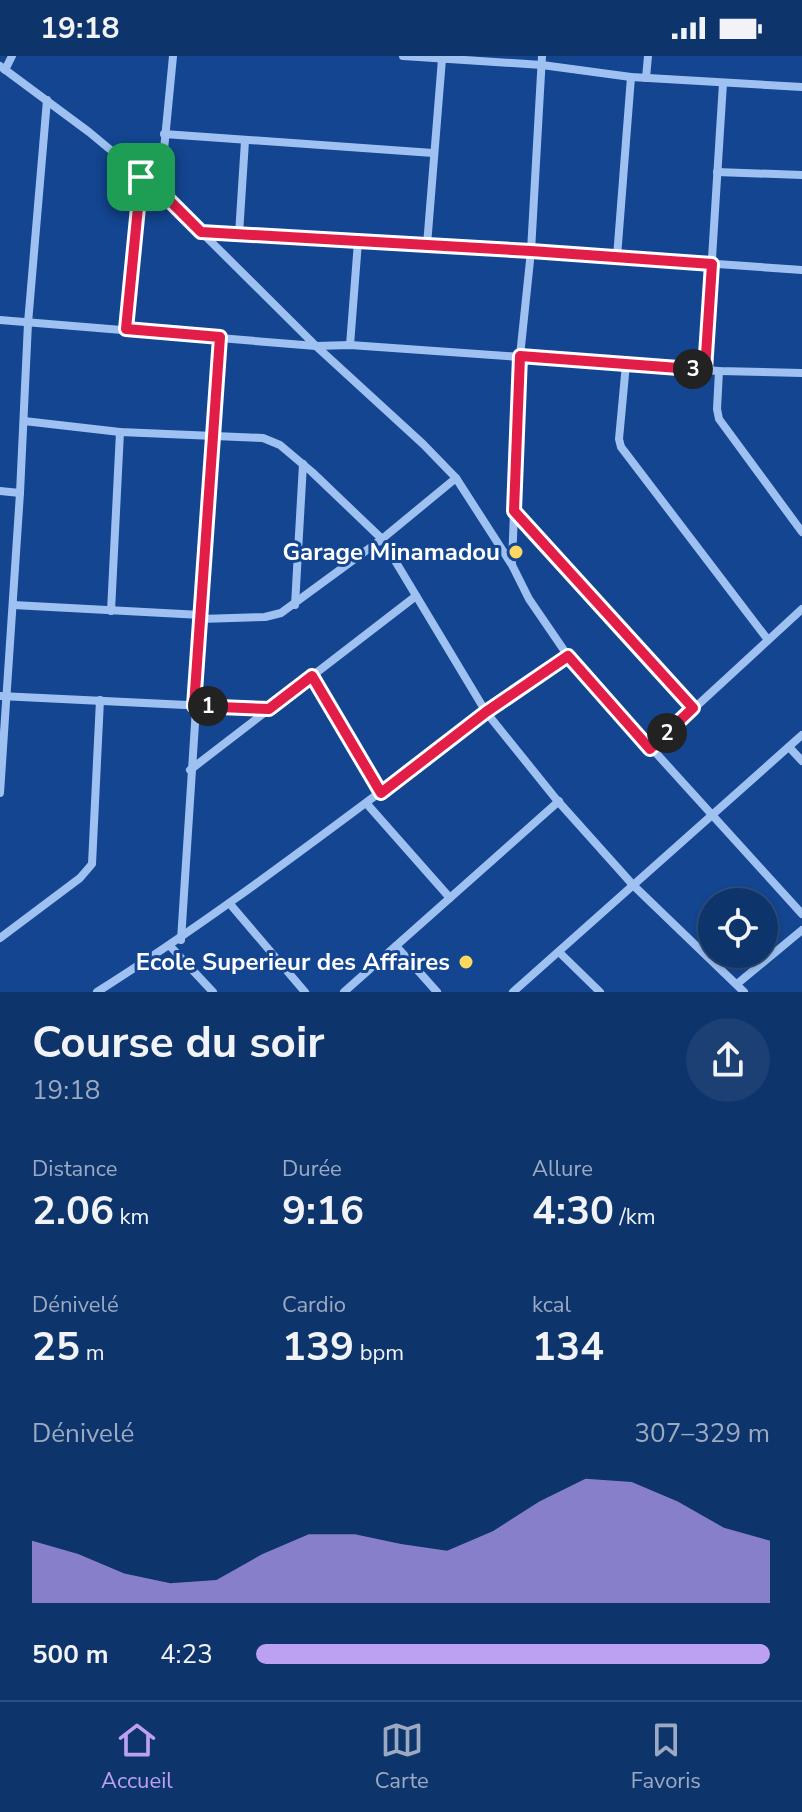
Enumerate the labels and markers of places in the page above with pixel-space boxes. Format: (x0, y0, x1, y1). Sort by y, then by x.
pin (107, 143, 175, 211)
pin: 3 (673, 349, 713, 389)
place label: Garage Minamadou (282, 536, 500, 568)
marker: Garage Minamadou (507, 543, 525, 561)
pin: 1 (188, 686, 228, 726)
pin: 2 (647, 713, 687, 753)
place label: Ecole Superieur des Affaires (136, 946, 450, 978)
marker: Ecole Superieur des Affaires (457, 953, 475, 971)

